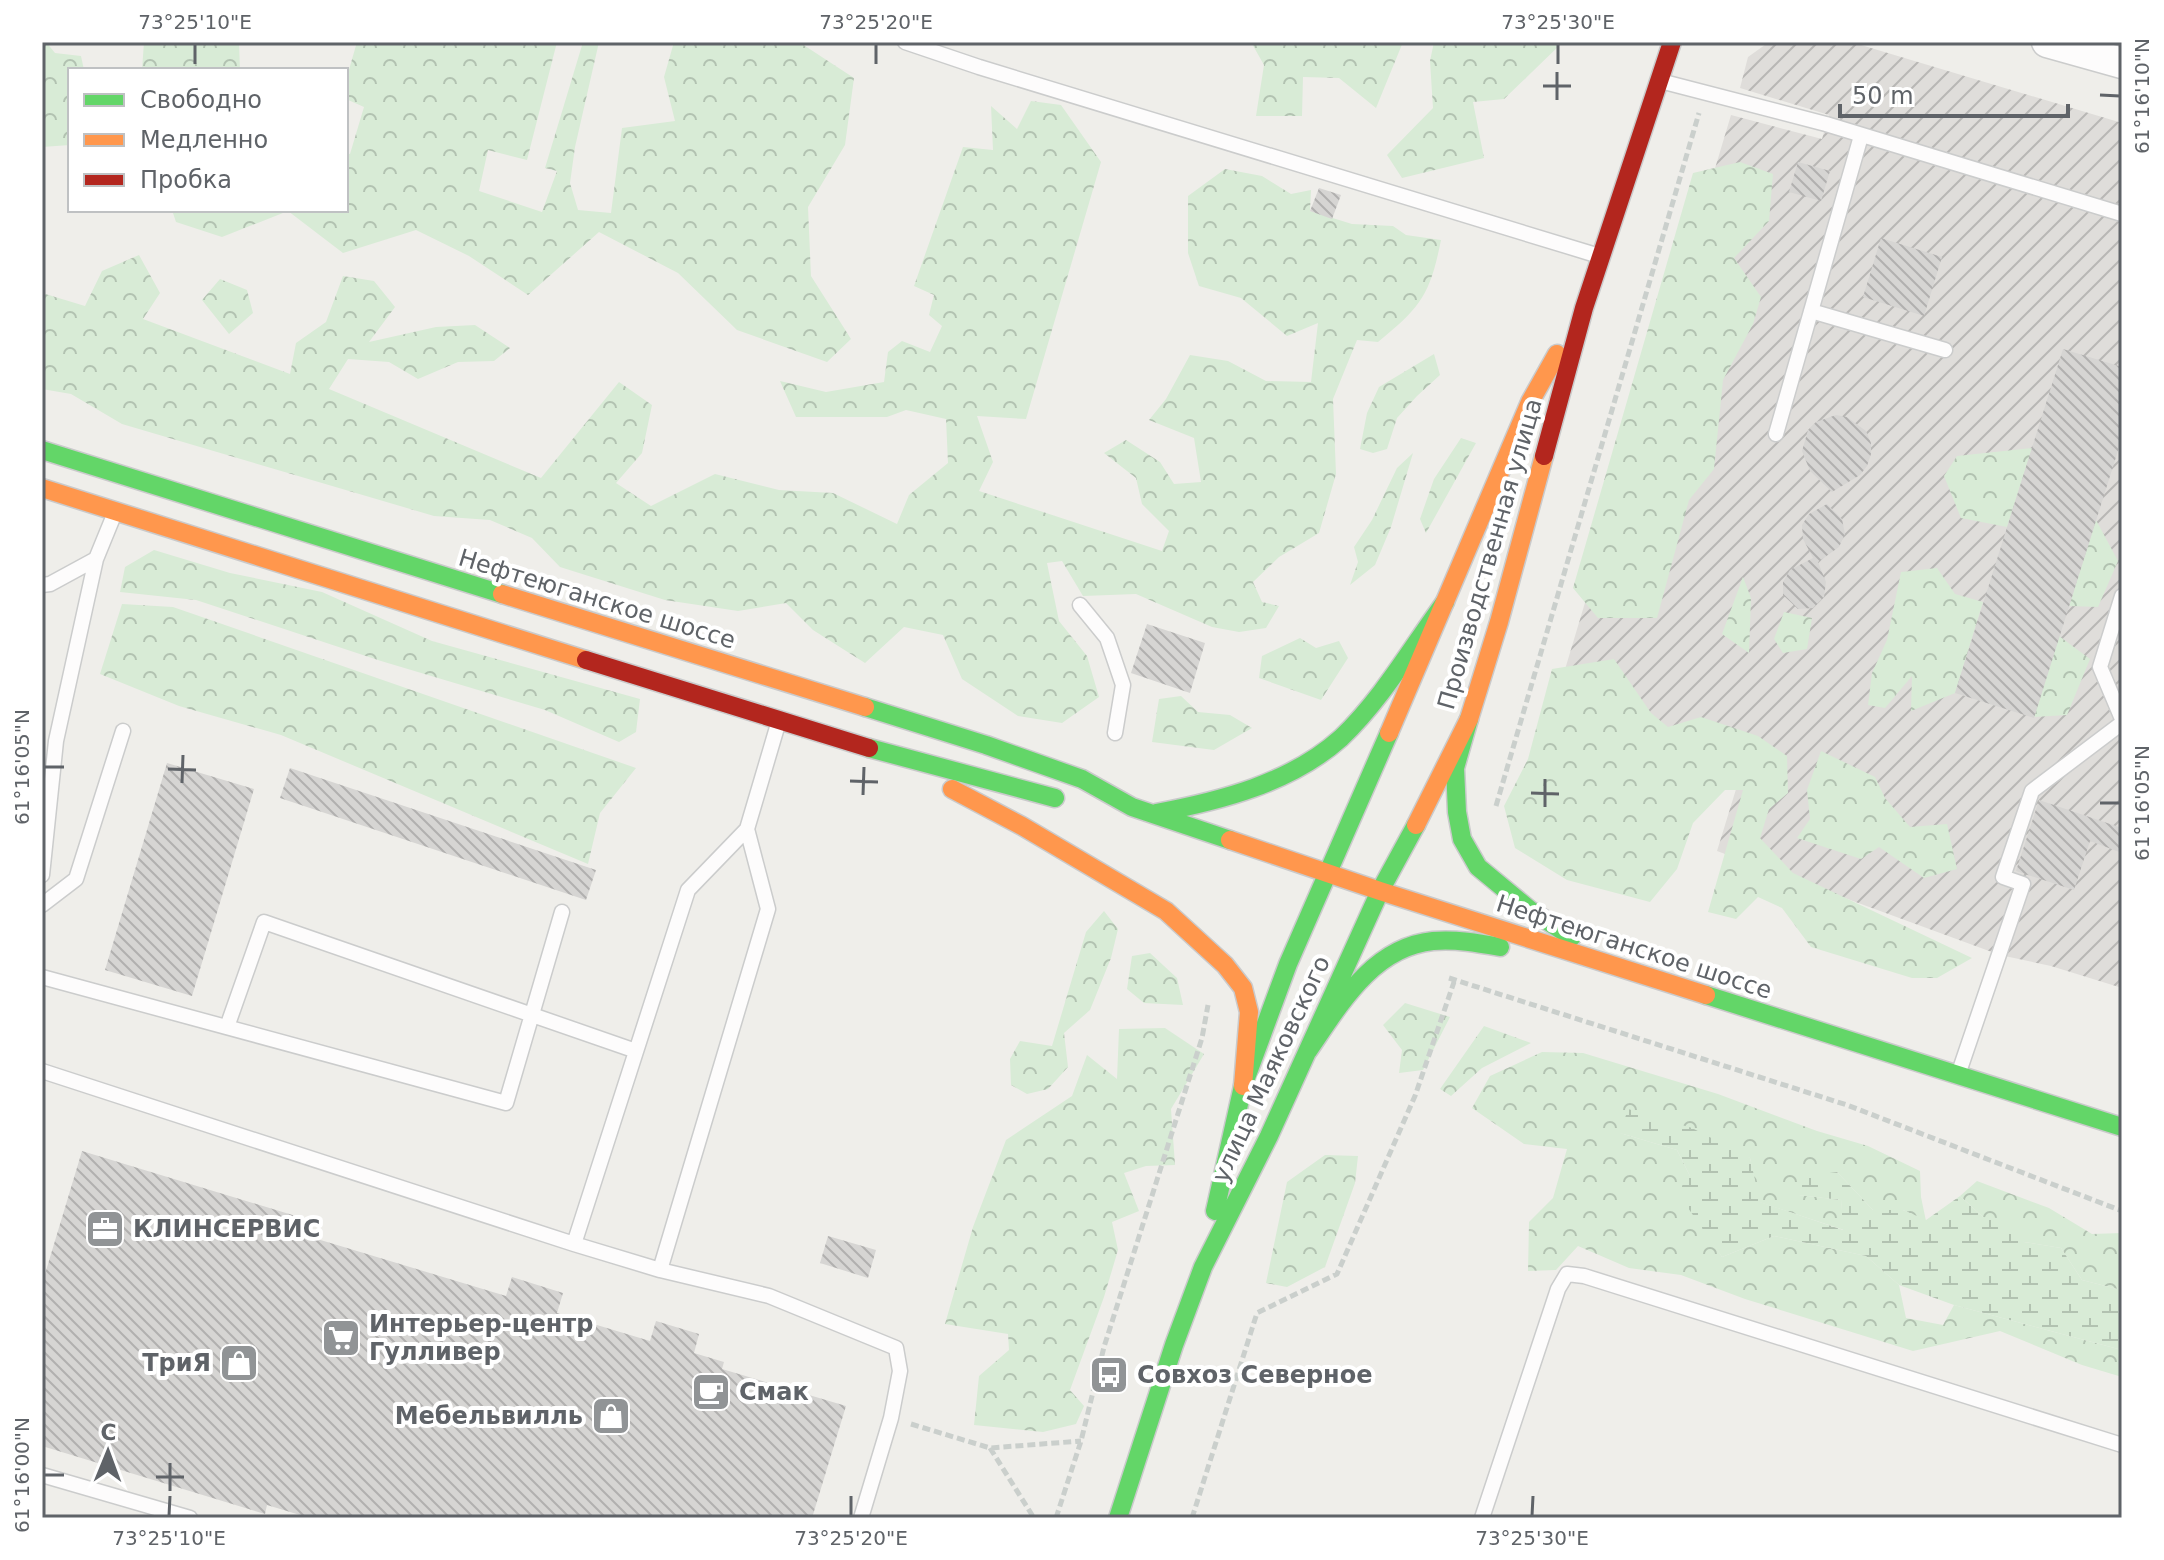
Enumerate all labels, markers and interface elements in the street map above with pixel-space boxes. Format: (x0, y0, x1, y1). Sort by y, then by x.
text: 73°25'10"E (138, 10, 252, 34)
text: 73°25'20"E (819, 10, 933, 34)
text: 73°25'30"E (1501, 10, 1615, 34)
text: 61°16'10"N (2130, 38, 2154, 154)
legend (68, 68, 348, 212)
scale bar (1840, 68, 2068, 118)
text: 50 m (1852, 82, 1914, 110)
text: Свободно (140, 86, 262, 114)
text: Медленно (140, 126, 268, 154)
text: Пробка (140, 166, 232, 194)
street label: Производственная улица (1432, 395, 1548, 713)
street label: Нефтеюганское шоссе (455, 544, 739, 654)
text: 61°16'05"N (10, 709, 34, 825)
text: 61°16'05"N (2130, 745, 2154, 861)
street label: Нефтеюганское шоссе (1493, 889, 1775, 1005)
street label: улица Маяковского (1206, 951, 1336, 1187)
office icon: КЛИНСЕРВИС (84, 1208, 126, 1250)
place label: КЛИНСЕРВИС (133, 1215, 320, 1243)
place label: Интерьер-центр Гулливер (369, 1310, 593, 1366)
supermarket icon: Интерьер-центр Гулливер (320, 1317, 362, 1359)
shop icon: ТриЯ (218, 1342, 260, 1384)
place label: ТриЯ (142, 1349, 211, 1377)
bus stop icon: Совхоз Северное (1088, 1354, 1130, 1396)
place label: Совхоз Северное (1137, 1361, 1372, 1389)
cafe icon: Смак (690, 1371, 732, 1413)
place label: Смак (739, 1378, 809, 1406)
shop icon: Мебельвилль (590, 1395, 632, 1437)
place label: Мебельвилль (395, 1402, 583, 1430)
north arrow (68, 1412, 148, 1492)
text: 61°16'00"N (10, 1417, 34, 1533)
text: С (100, 1420, 117, 1445)
text: 73°25'10"E (112, 1526, 226, 1550)
text: 73°25'20"E (794, 1526, 908, 1550)
text: 73°25'30"E (1475, 1526, 1589, 1550)

